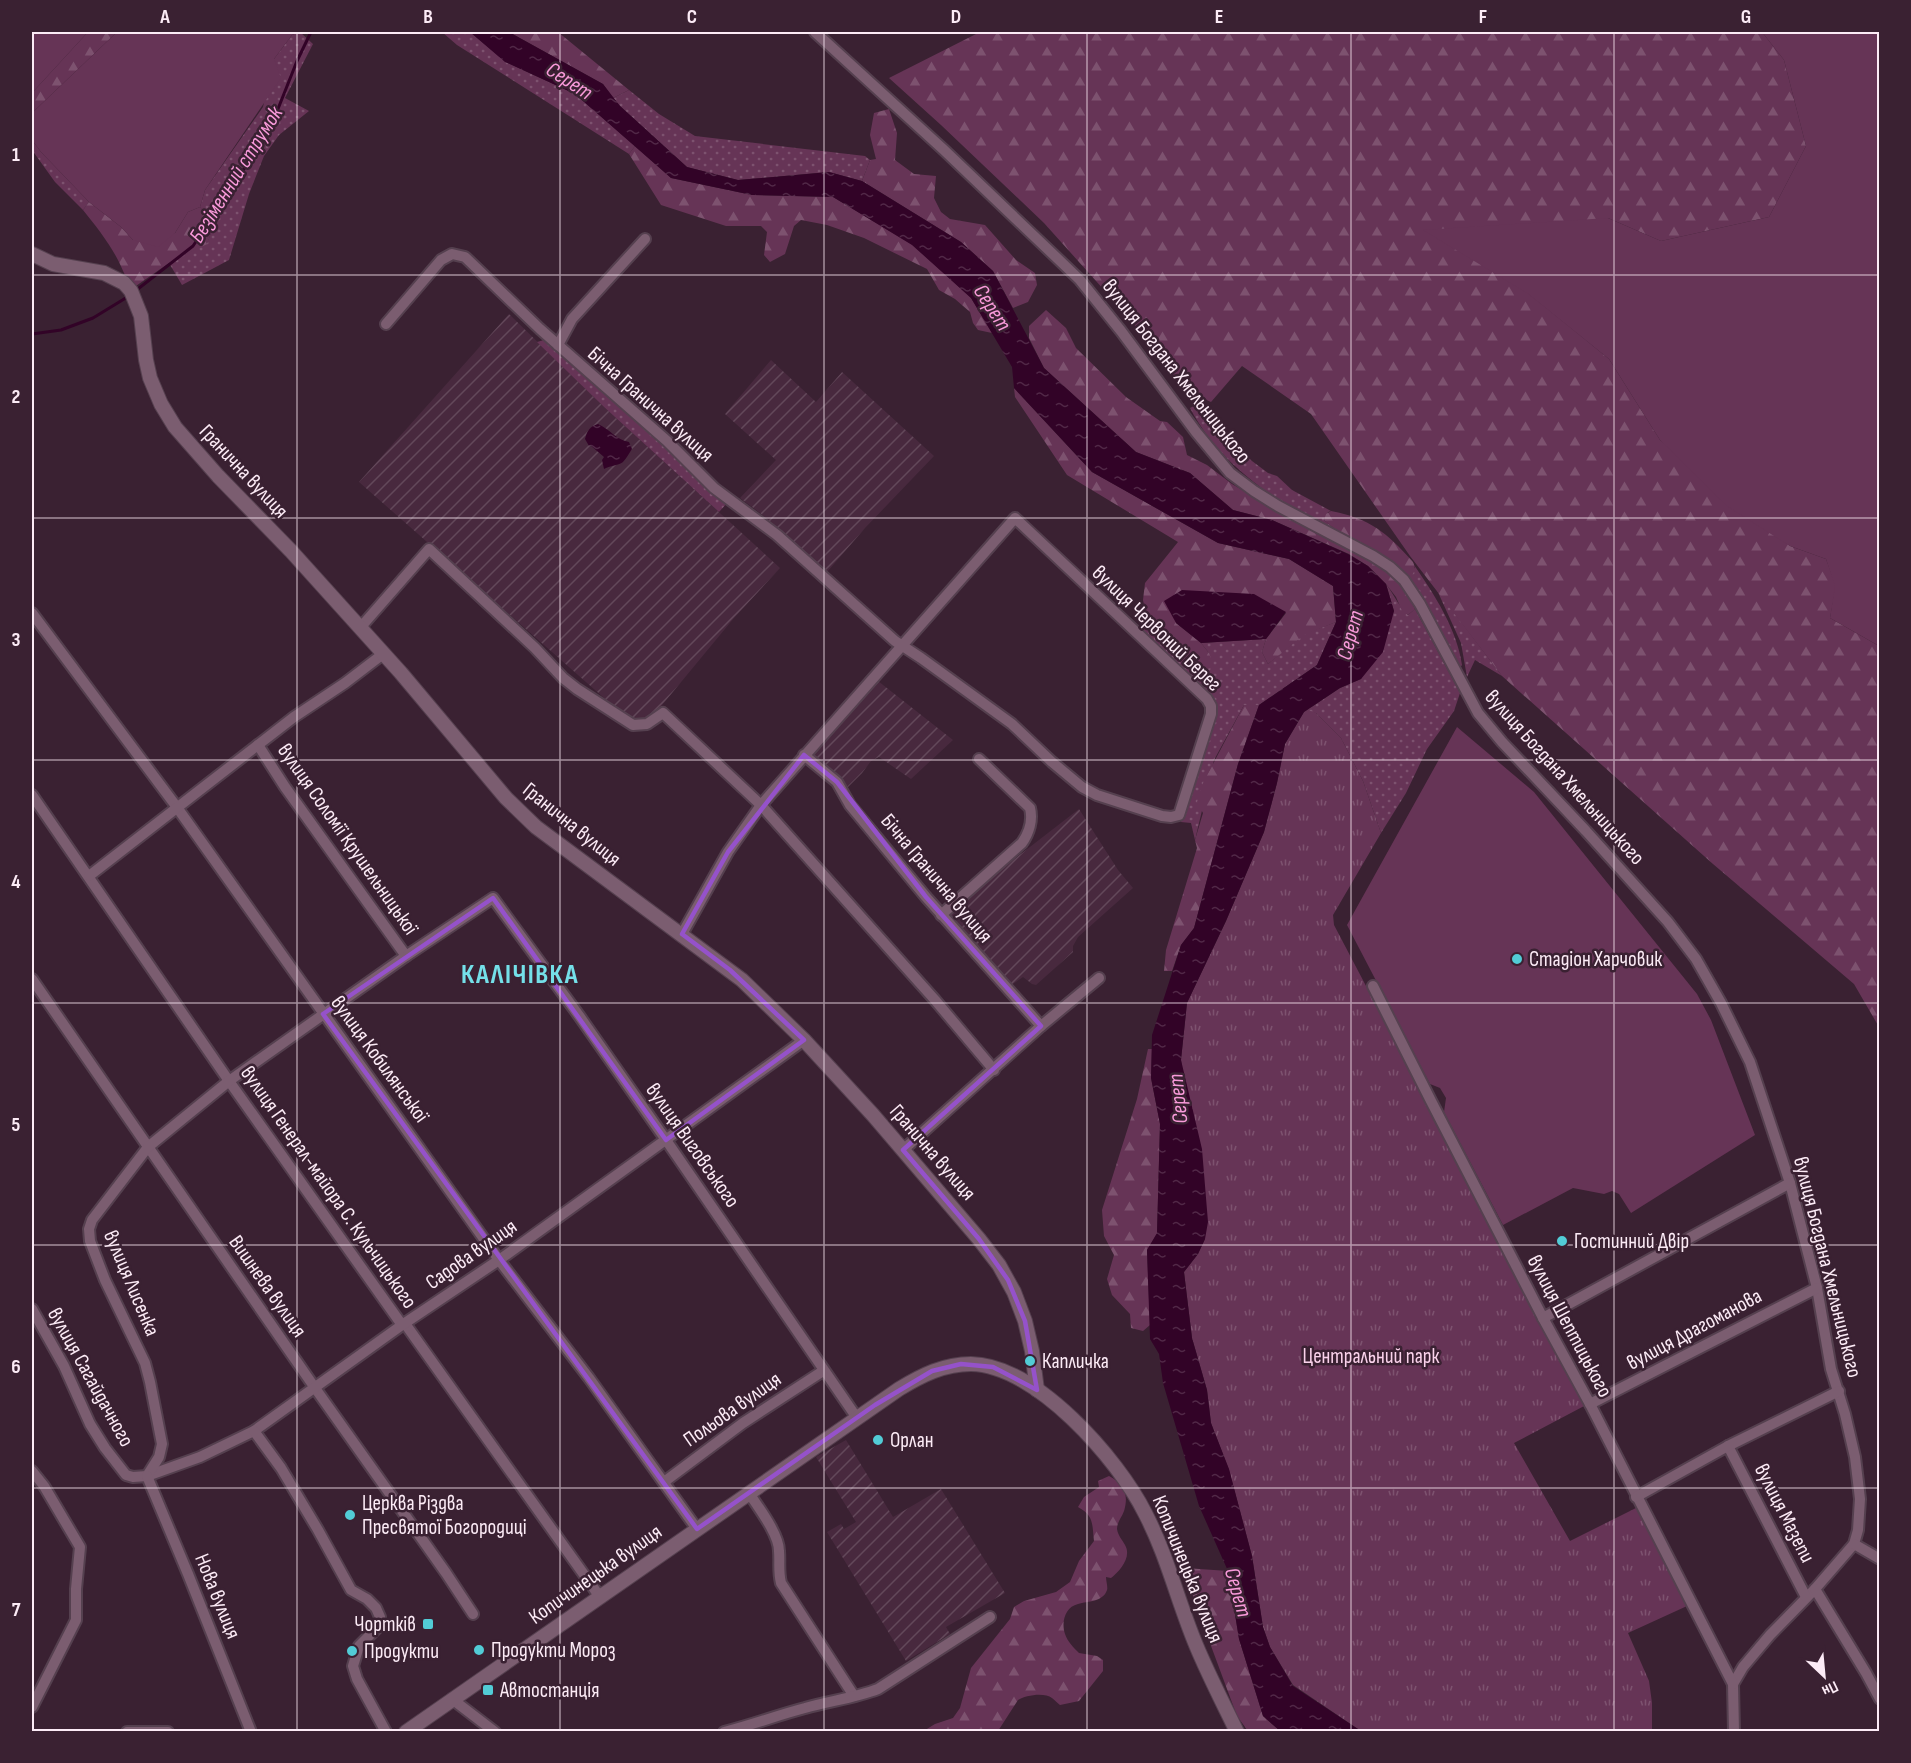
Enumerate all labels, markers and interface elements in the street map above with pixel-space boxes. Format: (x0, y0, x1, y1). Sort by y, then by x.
text: A (159, 5, 170, 29)
text: B (423, 5, 433, 29)
text: C (687, 5, 697, 29)
text: D (951, 5, 961, 29)
text: E (1215, 5, 1223, 29)
text: F (1479, 5, 1487, 29)
text: G (1741, 5, 1751, 29)
water label: Серет (541, 56, 598, 106)
water label: Безіменний струмок (184, 101, 289, 248)
text: 1 (12, 143, 20, 167)
street label: вулиця Богдана Хмельницького (1097, 274, 1256, 468)
water label: Серет (967, 279, 1017, 336)
street label: Бічна Гранична вулиця (583, 341, 719, 467)
text: 2 (12, 385, 20, 409)
street label: Гранична вулиця (194, 419, 293, 523)
street label: вулиця Червоний Берег (1087, 560, 1227, 696)
water label: Серет (1331, 608, 1370, 663)
text: 3 (12, 628, 21, 652)
street label: вулиця Богдана Хмельницького (1480, 685, 1650, 870)
street label: вулиця Соломії Крушельницької (272, 739, 424, 941)
street label: Гранична вулиця (518, 777, 626, 872)
street label: Бічна Гранична вулиця (875, 809, 998, 948)
text: 4 (11, 870, 21, 894)
place label: Стадіон Харчовик (1529, 947, 1662, 972)
marker: Стадіон Харчовик (1510, 952, 1524, 966)
district label: КАЛІЧІВКА (461, 959, 579, 991)
street label: вулиця Кобилянської (325, 991, 434, 1128)
street label: вулиця Генерал-майора С. Кульчицького (235, 1061, 422, 1313)
water label: Серет (1162, 1072, 1195, 1125)
street label: вулиця Виговського (640, 1078, 745, 1212)
street label: Гранична вулиця (884, 1099, 981, 1205)
text: 5 (12, 1113, 21, 1137)
street label: вулиця Богдана Хмельницького (1788, 1154, 1867, 1380)
street label: Садова вулиця (421, 1214, 522, 1295)
street label: вулиця Лисенка (98, 1227, 165, 1340)
place label: Гостинний Двір (1574, 1229, 1689, 1254)
street label: Вишнева вулиця (223, 1231, 312, 1342)
marker: Гостинний Двір (1555, 1234, 1569, 1248)
street label: вулиця Шептицького (1522, 1251, 1618, 1402)
street label: вулиця Драгоманова (1622, 1283, 1766, 1376)
street label: вулиця Сагайдачного (42, 1303, 139, 1451)
park label: Центральний парк (1303, 1344, 1440, 1369)
place label: Капличка (1042, 1349, 1109, 1374)
marker: Капличка (1023, 1354, 1037, 1368)
text: 6 (11, 1355, 21, 1379)
street label: Польова вулиця (679, 1367, 786, 1452)
place label: Орлан (890, 1428, 934, 1453)
marker: Орлан (871, 1433, 885, 1447)
street label: вулиця Мазепи (1749, 1460, 1820, 1567)
place label: Церква Різдва Пресвятої Богородиці (362, 1491, 527, 1540)
street label: Копичинецька вулиця (1147, 1492, 1228, 1646)
marker: Церква Різдва Пресвятої Богородиці (343, 1508, 357, 1522)
street label: Копичинецька вулиця (524, 1519, 667, 1630)
street label: Нова вулиця (189, 1550, 246, 1642)
water label: Серет (1218, 1565, 1257, 1620)
text: 7 (12, 1598, 21, 1622)
place label: Чортків (354, 1612, 416, 1637)
marker: Чортків (421, 1617, 435, 1631)
place label: Продукти Мороз (491, 1638, 616, 1663)
place label: Продукти (364, 1639, 439, 1664)
marker: Продукти Мороз (472, 1643, 486, 1657)
marker: Продукти (345, 1644, 359, 1658)
north arrow (1794, 1646, 1854, 1706)
text: Пн (1819, 1676, 1841, 1700)
place label: Автостанція (499, 1678, 599, 1703)
marker: Автостанція (481, 1683, 495, 1697)

